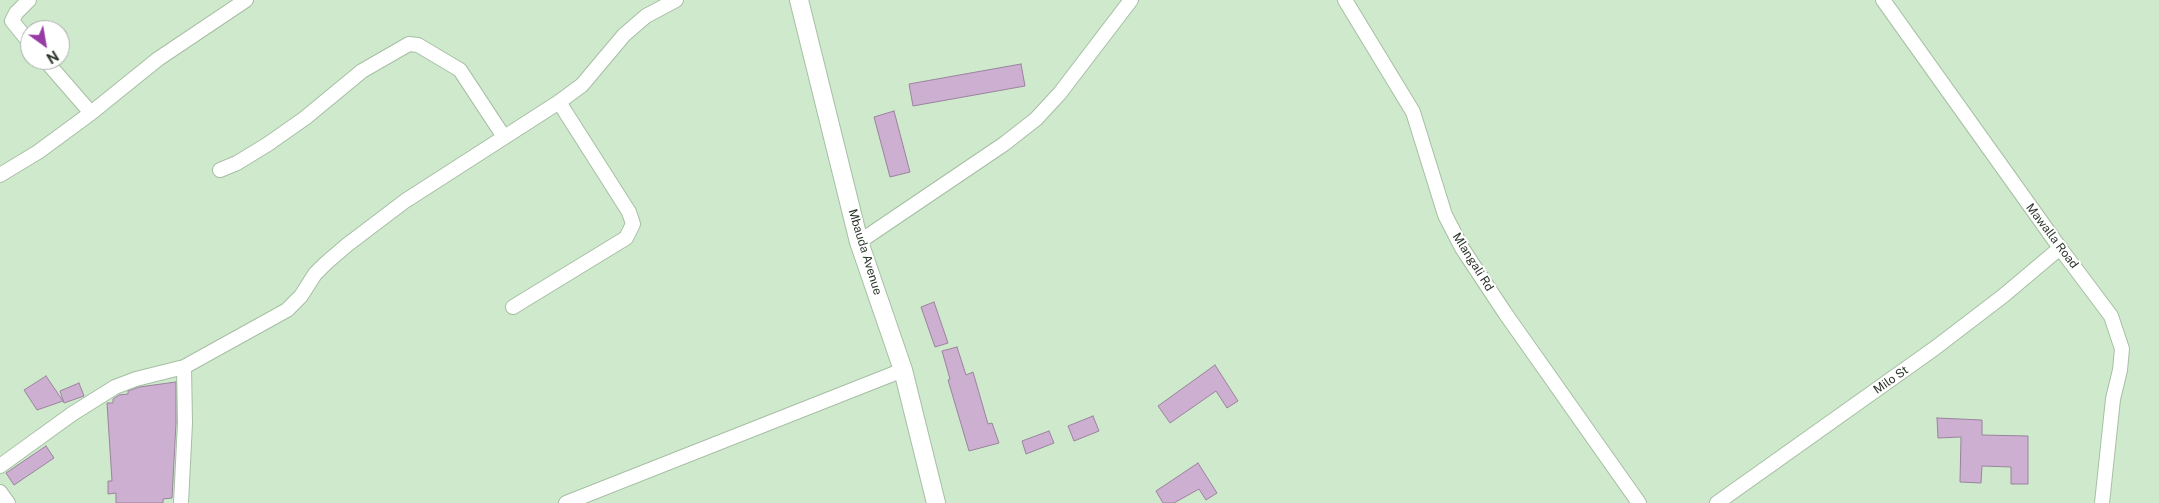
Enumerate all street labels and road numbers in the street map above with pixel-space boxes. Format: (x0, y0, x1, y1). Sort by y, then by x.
street label: Mawalla Road (2023, 201, 2081, 271)
street label: Mbauda Avenue (845, 207, 885, 297)
street label: Mlangali Rd (1449, 230, 1497, 294)
street label: Milo St (1871, 363, 1911, 397)

